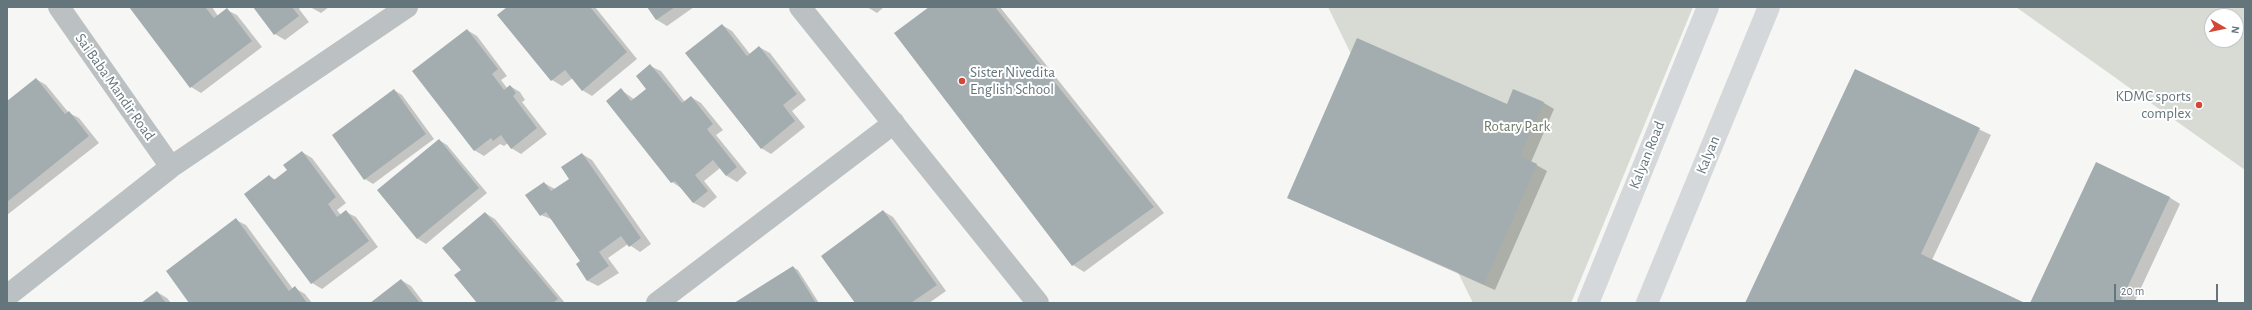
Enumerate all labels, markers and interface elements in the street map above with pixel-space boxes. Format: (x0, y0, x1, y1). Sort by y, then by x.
north arrow (2204, 8, 2244, 48)
text: N (2229, 25, 2241, 34)
street label: Sai Baba Mandir Road (71, 30, 159, 144)
place label: Sister Nivedita English School (970, 63, 1055, 98)
marker: Sister Nivedita English School (957, 76, 967, 86)
place label: KDMC sports complex (2115, 87, 2191, 122)
marker: KDMC sports complex (2194, 100, 2204, 110)
park label: Rotary Park (1484, 117, 1550, 135)
street label: Kalyan Road (1625, 118, 1669, 192)
street label: Kalyan (1692, 133, 1724, 177)
scale bar (2116, 276, 2220, 302)
text: 20 m (2121, 285, 2144, 297)

